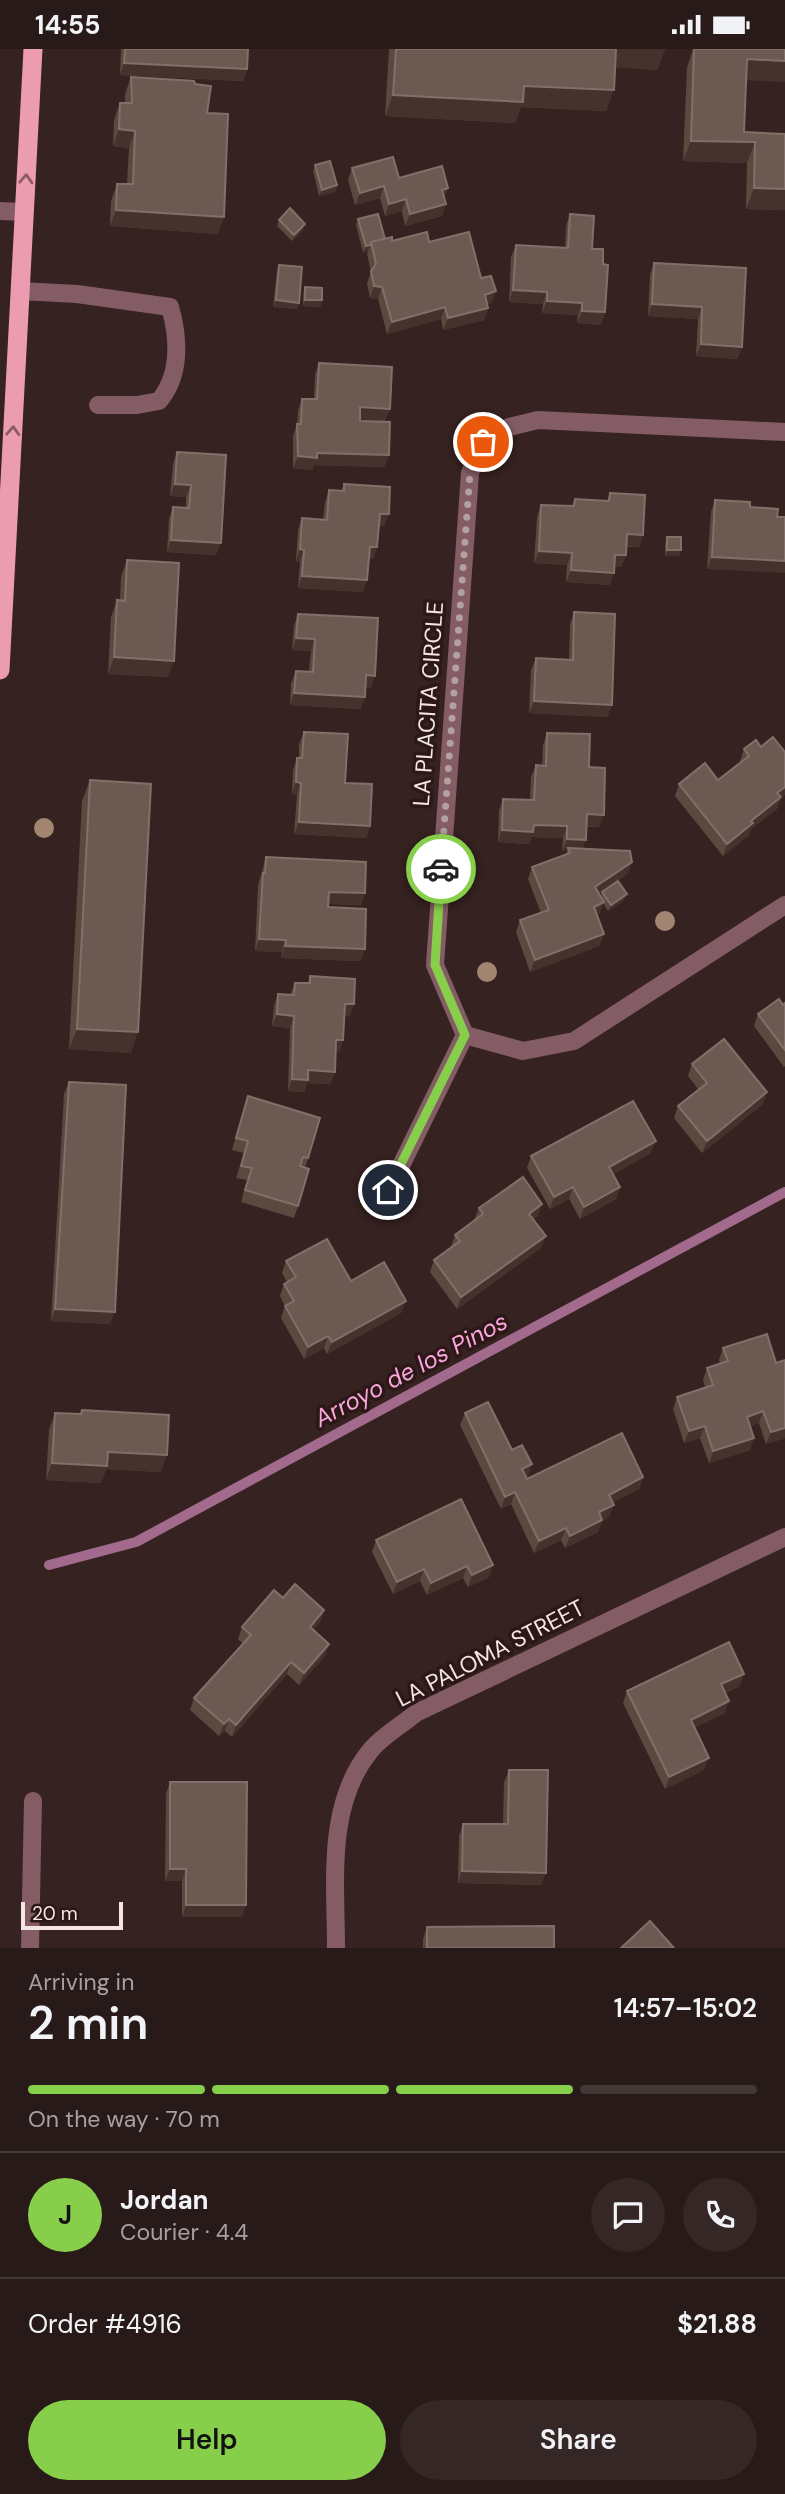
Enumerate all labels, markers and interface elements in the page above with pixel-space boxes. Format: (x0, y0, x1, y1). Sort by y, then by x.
text: 14:55 (35, 8, 100, 42)
one-way arrow (18, 173, 33, 184)
pin (453, 412, 513, 472)
icon: bag (464, 423, 502, 461)
one-way arrow (5, 425, 20, 436)
street label: LA PLACITA CIRCLE (406, 601, 450, 807)
courier (406, 834, 476, 904)
icon: car (422, 850, 460, 888)
pin (358, 1160, 418, 1220)
icon: home (369, 1171, 407, 1209)
water label: Arroyo de los Pinos (308, 1305, 513, 1434)
street label: LA PALOMA STREET (391, 1592, 589, 1714)
scale bar (21, 1899, 122, 1931)
text: 20 m (32, 1901, 78, 1926)
text: Arriving in (28, 1967, 134, 1997)
text: 14:57–15:02 (614, 1991, 757, 2025)
text: 2 min (28, 1993, 148, 2053)
text: On the way · 70 m (28, 2104, 220, 2134)
button: chat (591, 2178, 665, 2252)
button: phone (683, 2178, 757, 2252)
text: Jordan (120, 2183, 209, 2217)
text: J (58, 2198, 72, 2232)
text: Courier · 4.4 (120, 2217, 248, 2247)
text: Order #4916 (28, 2307, 182, 2341)
text: $21.88 (677, 2307, 757, 2341)
button: Help (28, 2400, 386, 2480)
button: Share (400, 2400, 757, 2480)

